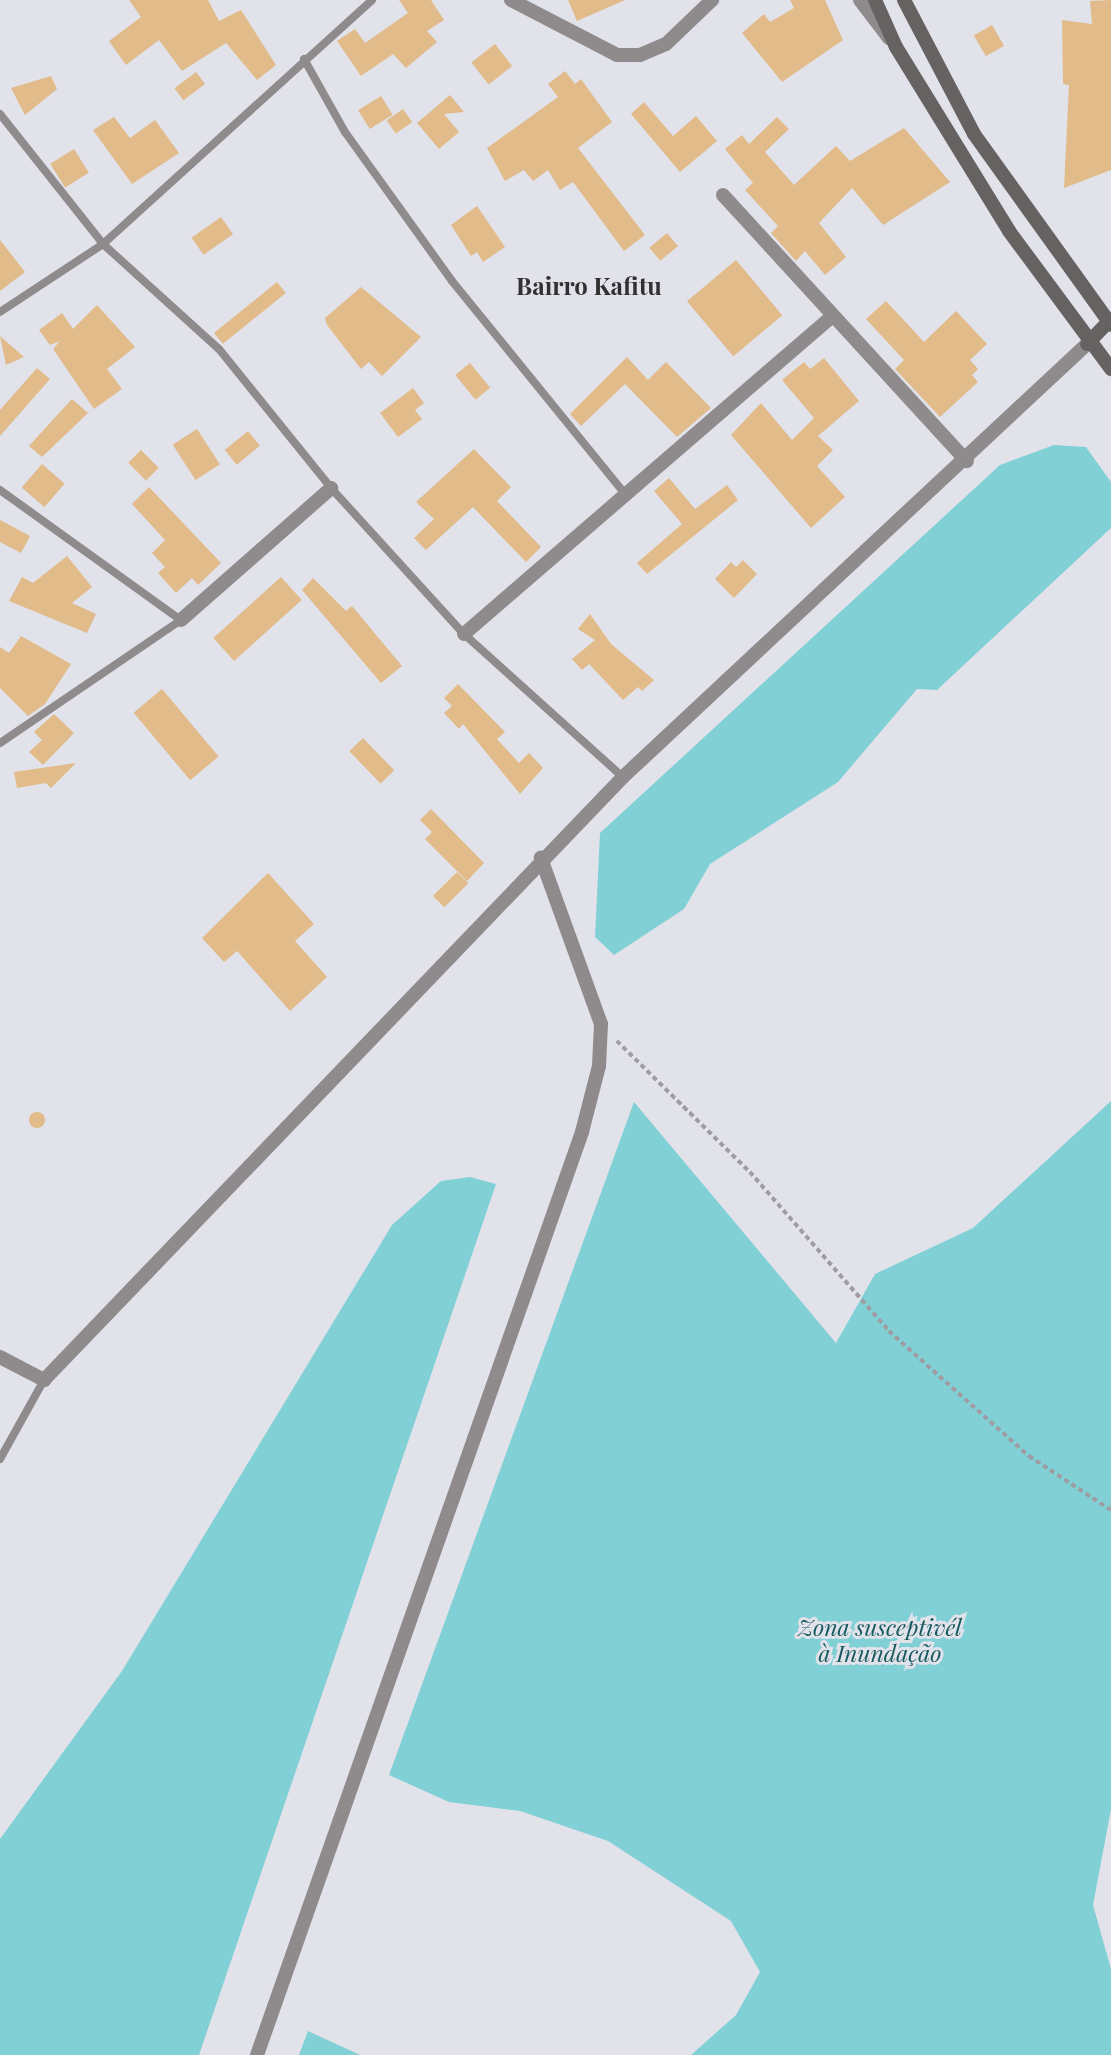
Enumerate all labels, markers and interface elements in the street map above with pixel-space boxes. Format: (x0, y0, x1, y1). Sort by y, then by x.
district label: Bairro Kafitu (516, 272, 662, 300)
water label: Zona susceptivél à Inundação (798, 1613, 962, 1667)

